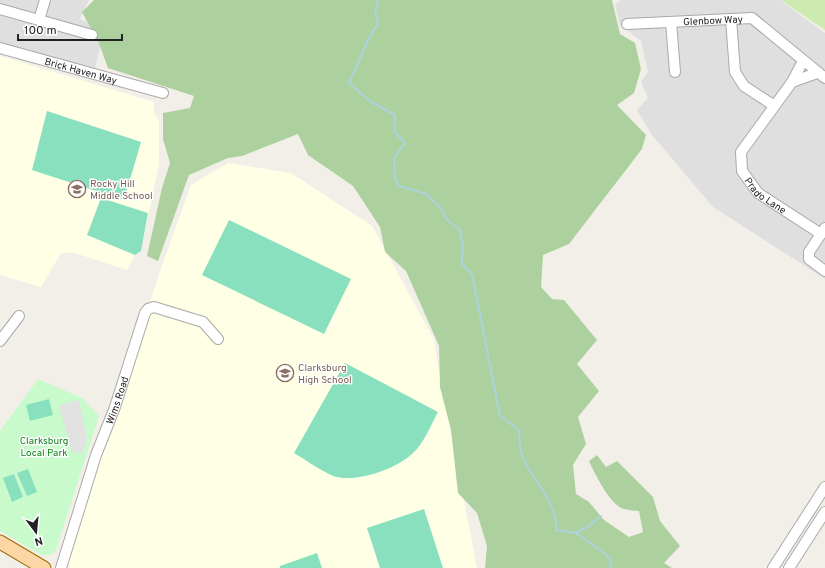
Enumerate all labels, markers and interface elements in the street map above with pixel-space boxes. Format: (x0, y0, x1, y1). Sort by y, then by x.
street label: Glenbow Way (683, 13, 743, 29)
scale bar (18, 16, 122, 42)
text: 100 m (24, 23, 57, 39)
street label: Brick Haven Way (43, 56, 118, 88)
street label: Prado Lane (741, 175, 788, 218)
place label: Rocky Hill Middle School (90, 178, 153, 203)
school or university icon: Rocky Hill Middle School (67, 179, 87, 199)
place label: Clarksburg High School (298, 362, 352, 387)
school or university icon: Clarksburg High School (275, 363, 295, 383)
street label: Wims Road (104, 375, 132, 426)
park label: Clarksburg Local Park (20, 435, 68, 460)
north arrow (16, 512, 56, 552)
text: N (33, 533, 44, 548)

